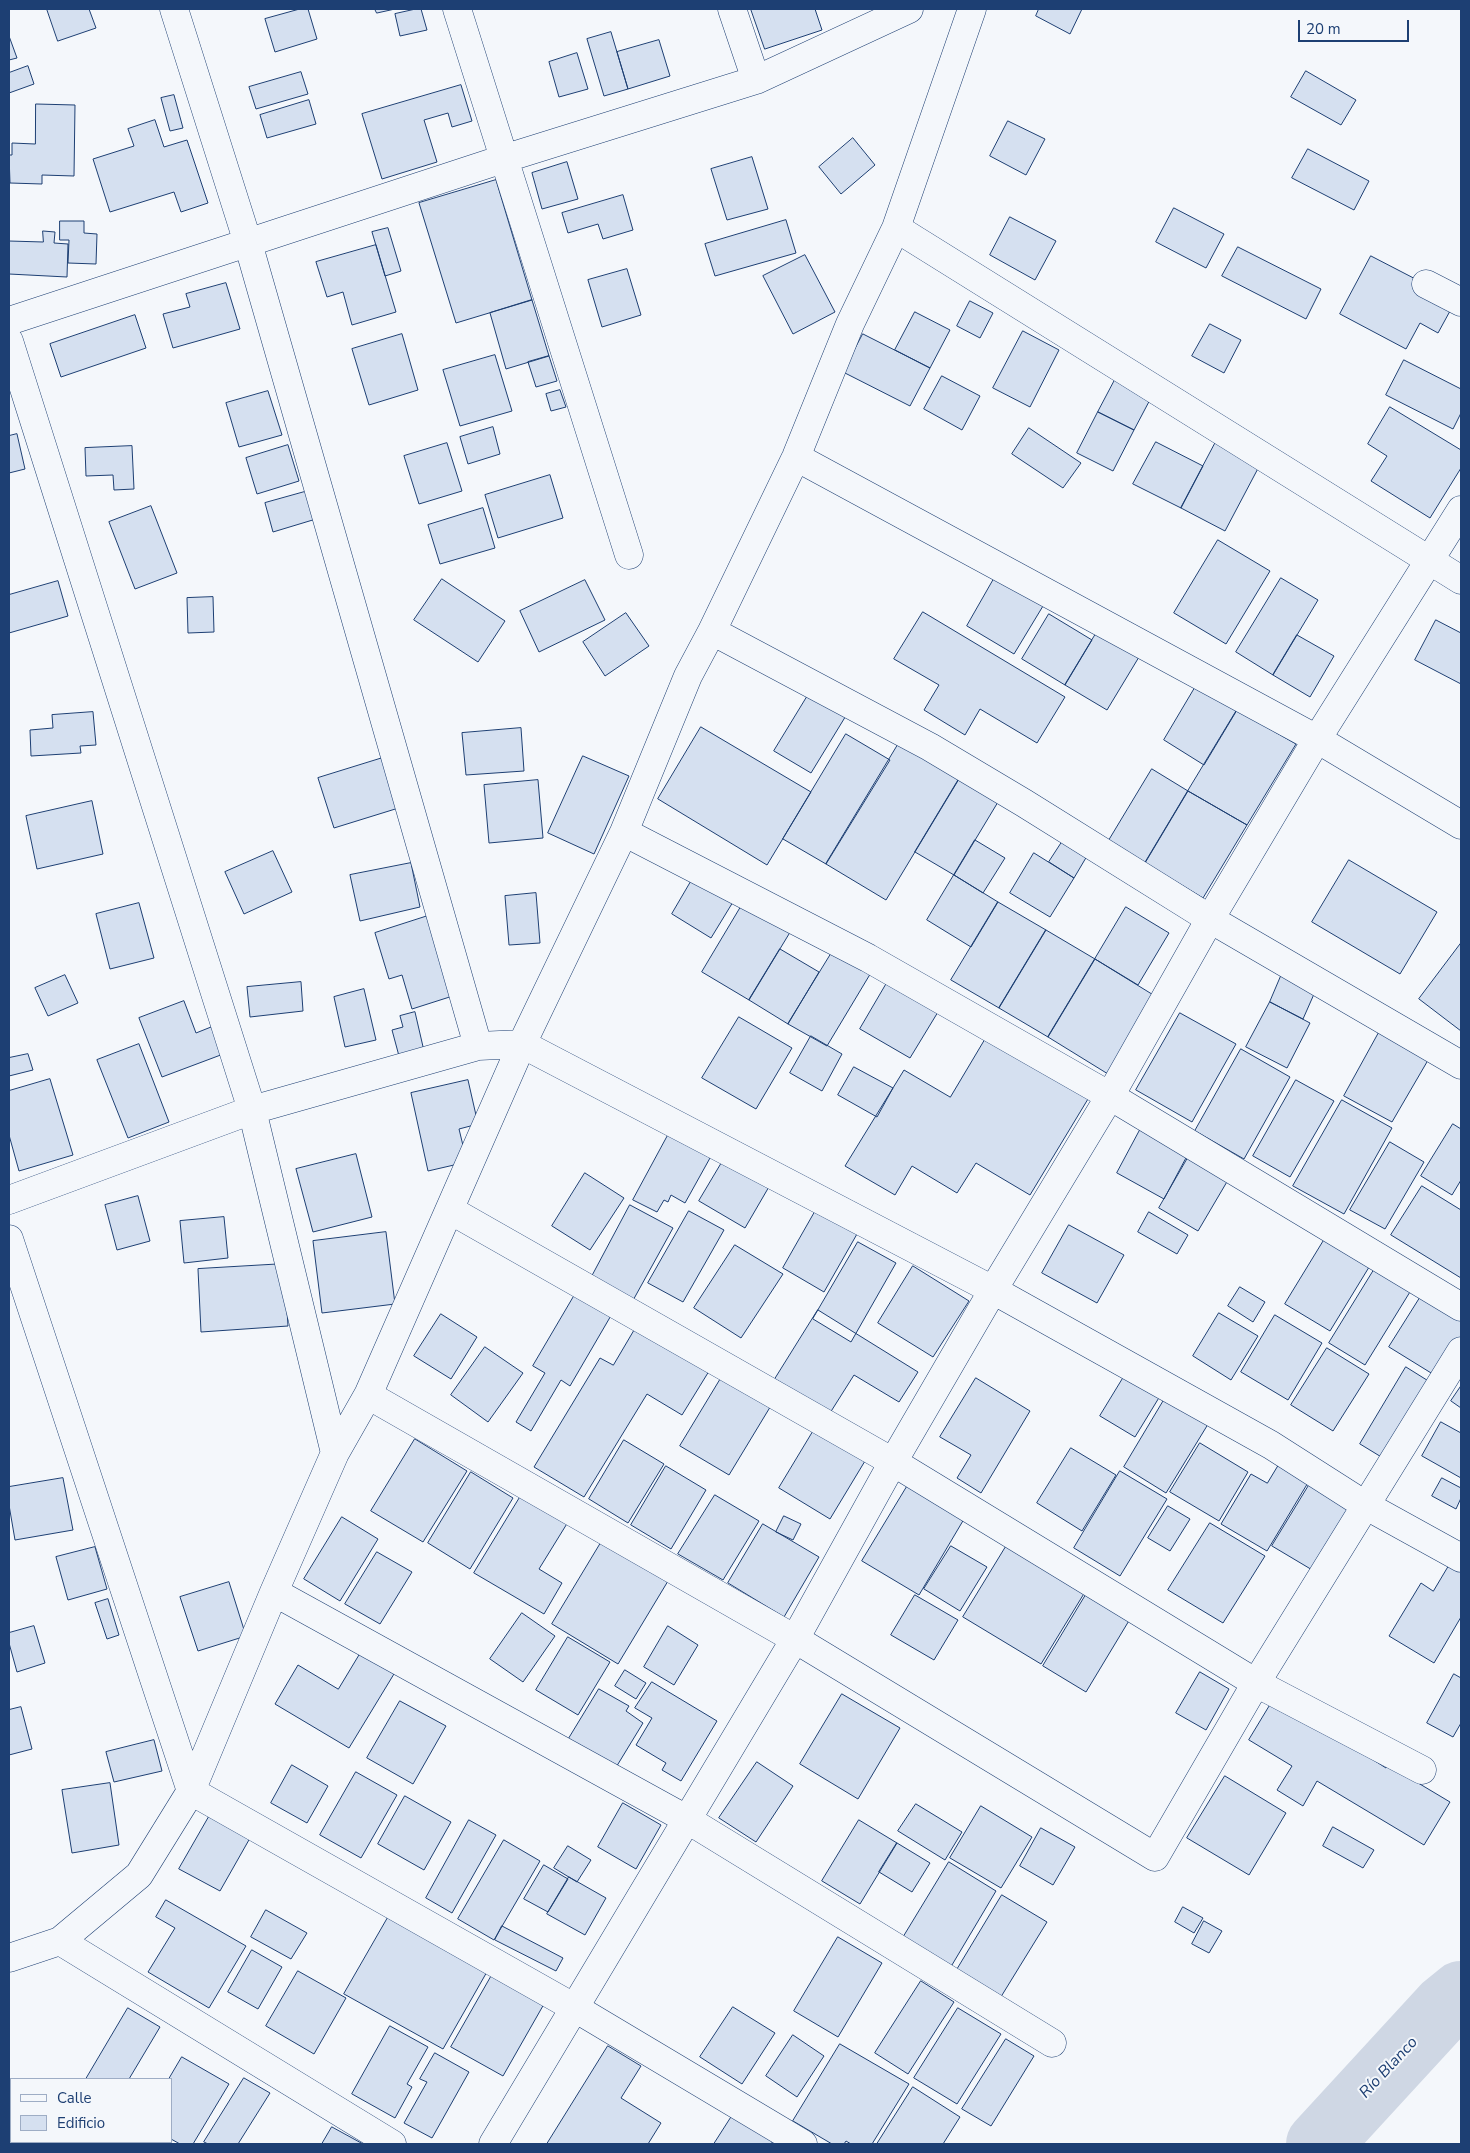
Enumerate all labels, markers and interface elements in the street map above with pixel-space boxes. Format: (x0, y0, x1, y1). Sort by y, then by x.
scale bar (1300, 10, 1411, 42)
text: 20 m (1306, 19, 1341, 39)
water label: Río Blanco (1356, 2033, 1422, 2103)
legend (10, 2078, 172, 2143)
text: Calle (57, 2088, 92, 2108)
text: Edificio (57, 2113, 105, 2133)

